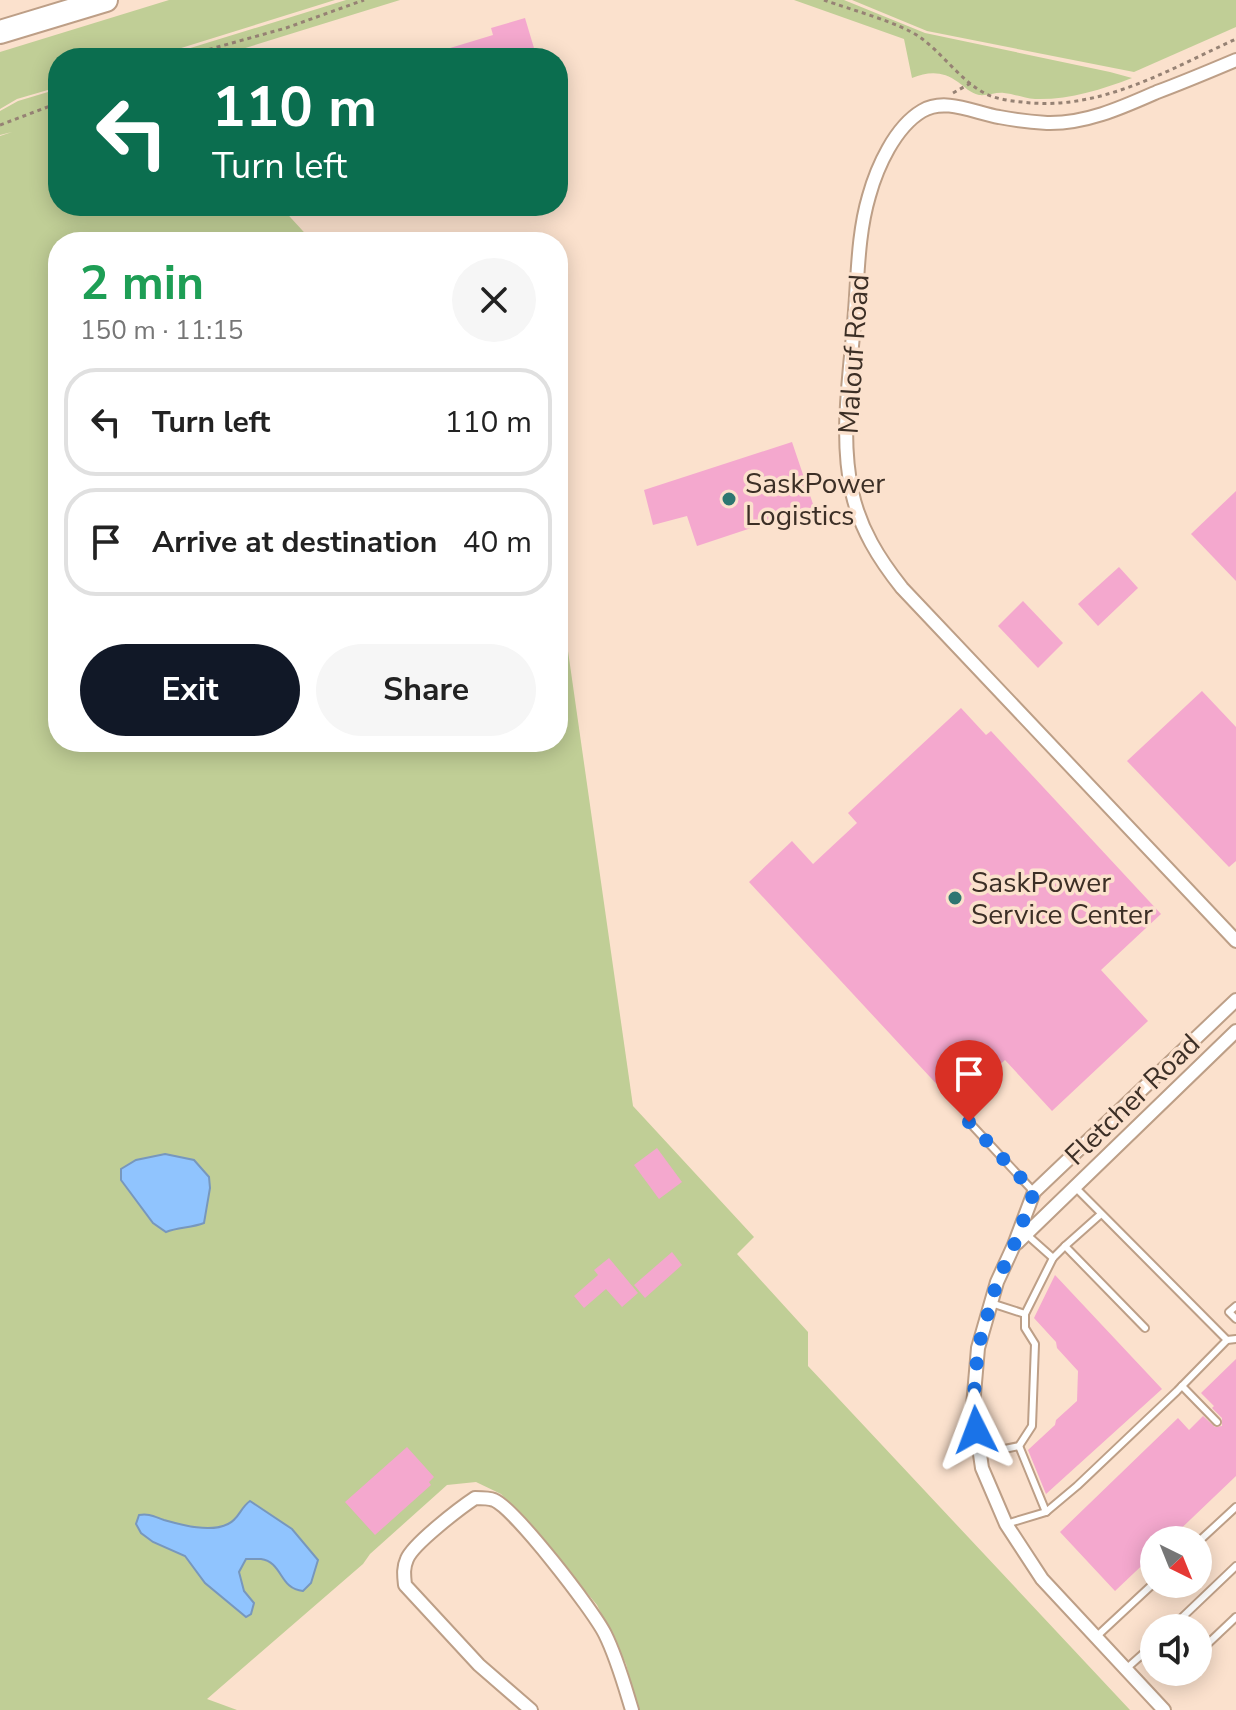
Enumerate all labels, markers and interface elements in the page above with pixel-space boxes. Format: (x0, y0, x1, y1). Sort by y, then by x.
text: 110 m (212, 69, 377, 146)
icon: left (80, 80, 184, 184)
text: Turn left (212, 142, 347, 191)
text: 2 min (80, 250, 204, 316)
button: close (452, 258, 536, 342)
street label: Malouf Road (829, 273, 879, 435)
text: 150 m · 11:15 (80, 313, 243, 348)
icon: left (84, 400, 128, 444)
text: Turn left (152, 402, 270, 443)
text: 110 m (445, 402, 532, 443)
place label: SaskPower Logistics (745, 465, 885, 535)
marker: SaskPower Logistics (720, 490, 738, 508)
icon: arrive (84, 520, 128, 564)
text: Arrive at destination (152, 522, 437, 563)
text: 40 m (463, 522, 532, 563)
button: Exit (80, 644, 300, 736)
button: Share (316, 644, 536, 736)
place label: SaskPower Service Center (971, 864, 1153, 934)
marker: SaskPower Service Center (946, 889, 964, 907)
street label: Fletcher Road (1057, 1026, 1209, 1174)
pin (935, 1040, 1003, 1122)
icon: arrive (947, 1052, 991, 1096)
position arrow (934, 1388, 1018, 1472)
north arrow (1140, 1526, 1212, 1598)
map controls (1140, 1526, 1212, 1686)
button: sound (1140, 1614, 1212, 1686)

